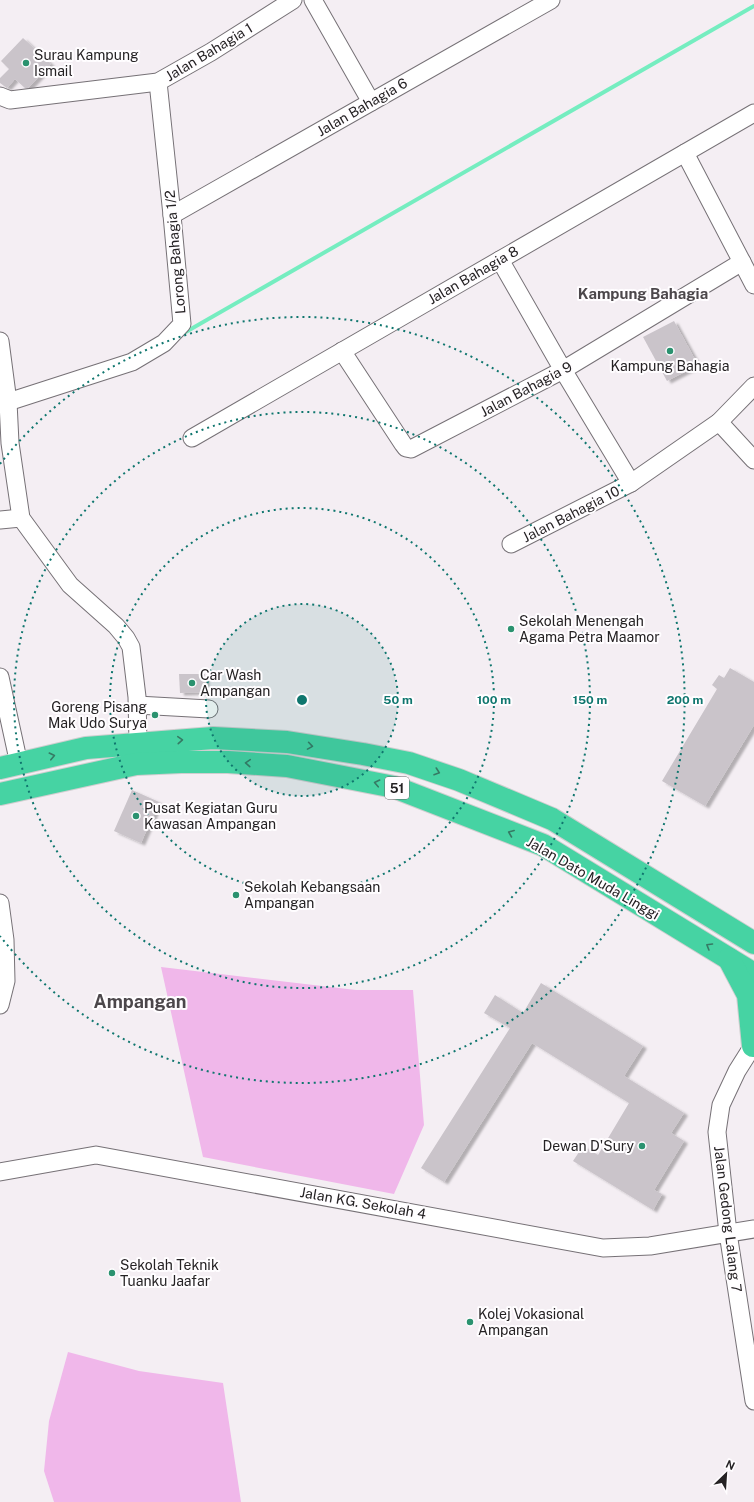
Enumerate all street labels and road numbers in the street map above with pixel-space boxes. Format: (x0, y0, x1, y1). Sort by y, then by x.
street label: Jalan Bahagia 1 (163, 20, 255, 84)
street label: Jalan Bahagia 6 (314, 75, 410, 139)
street label: Lorong Bahagia 1/2 (162, 189, 188, 315)
street label: Jalan Bahagia 8 (425, 243, 521, 307)
street label: Jalan Bahagia 9 (477, 358, 575, 420)
street label: Jalan Bahagia 10 (520, 483, 622, 545)
road number: 51 (385, 777, 409, 799)
street label: Jalan Dato Muda Linggi (524, 833, 662, 923)
street label: Jalan Gedong Lalang 7 (711, 1145, 745, 1293)
street label: Jalan KG. Sekolah 4 (299, 1184, 428, 1222)

